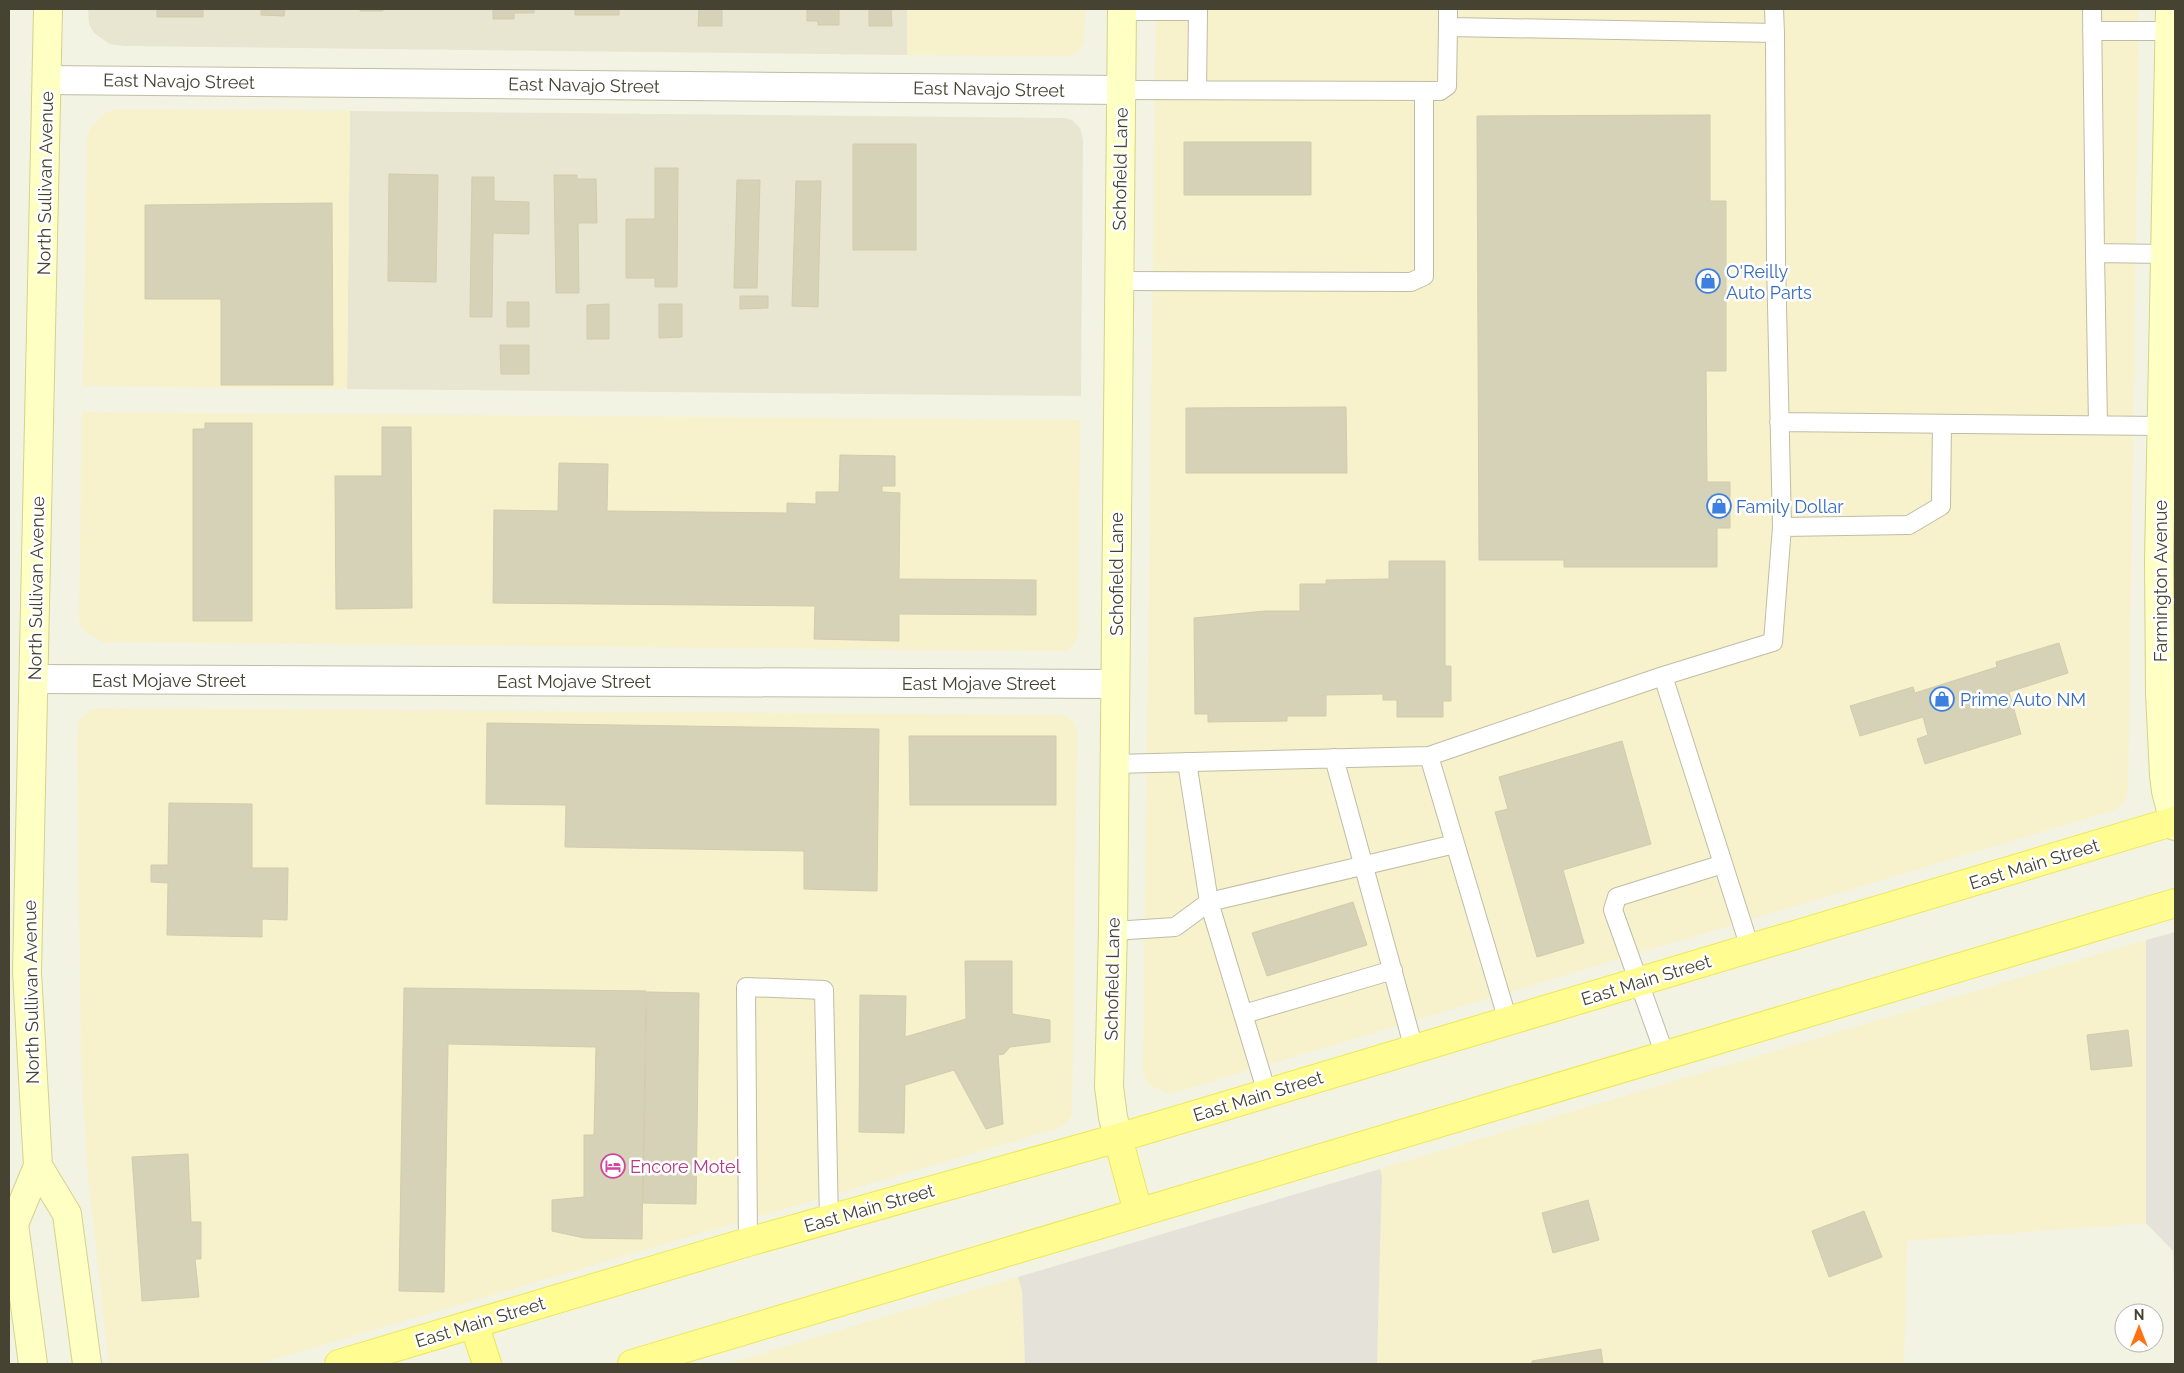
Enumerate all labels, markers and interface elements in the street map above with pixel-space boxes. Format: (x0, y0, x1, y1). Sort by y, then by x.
street label: East Navajo Street (103, 69, 255, 93)
street label: East Navajo Street (508, 73, 660, 97)
street label: East Navajo Street (913, 77, 1065, 101)
street label: North Sullivan Avenue (33, 90, 57, 275)
street label: Schofield Lane (1108, 107, 1132, 231)
place label: O'Reilly Auto Parts (1726, 261, 1812, 303)
shop icon: O'Reilly Auto Parts (1695, 268, 1721, 294)
shop icon: Family Dollar (1706, 493, 1732, 519)
street label: North Sullivan Avenue (24, 495, 48, 680)
place label: Family Dollar (1736, 496, 1844, 517)
street label: Farmington Avenue (2150, 500, 2171, 662)
street label: Schofield Lane (1106, 512, 1127, 636)
street label: East Mojave Street (92, 670, 246, 691)
street label: East Mojave Street (497, 671, 651, 692)
street label: East Mojave Street (902, 673, 1056, 694)
shop icon: Prime Auto NM (1929, 686, 1955, 712)
place label: Prime Auto NM (1960, 689, 2086, 710)
street label: East Main Street (1967, 834, 2101, 894)
street label: North Sullivan Avenue (19, 899, 43, 1084)
street label: Schofield Lane (1100, 917, 1124, 1041)
street label: East Main Street (1579, 950, 1713, 1010)
street label: East Main Street (1191, 1066, 1325, 1126)
hotel icon: Encore Motel (600, 1153, 626, 1179)
place label: Encore Motel (630, 1156, 741, 1177)
street label: East Main Street (801, 1179, 937, 1237)
street label: East Main Street (413, 1292, 547, 1352)
north arrow (2114, 1303, 2164, 1353)
text: N (2134, 1307, 2144, 1323)

